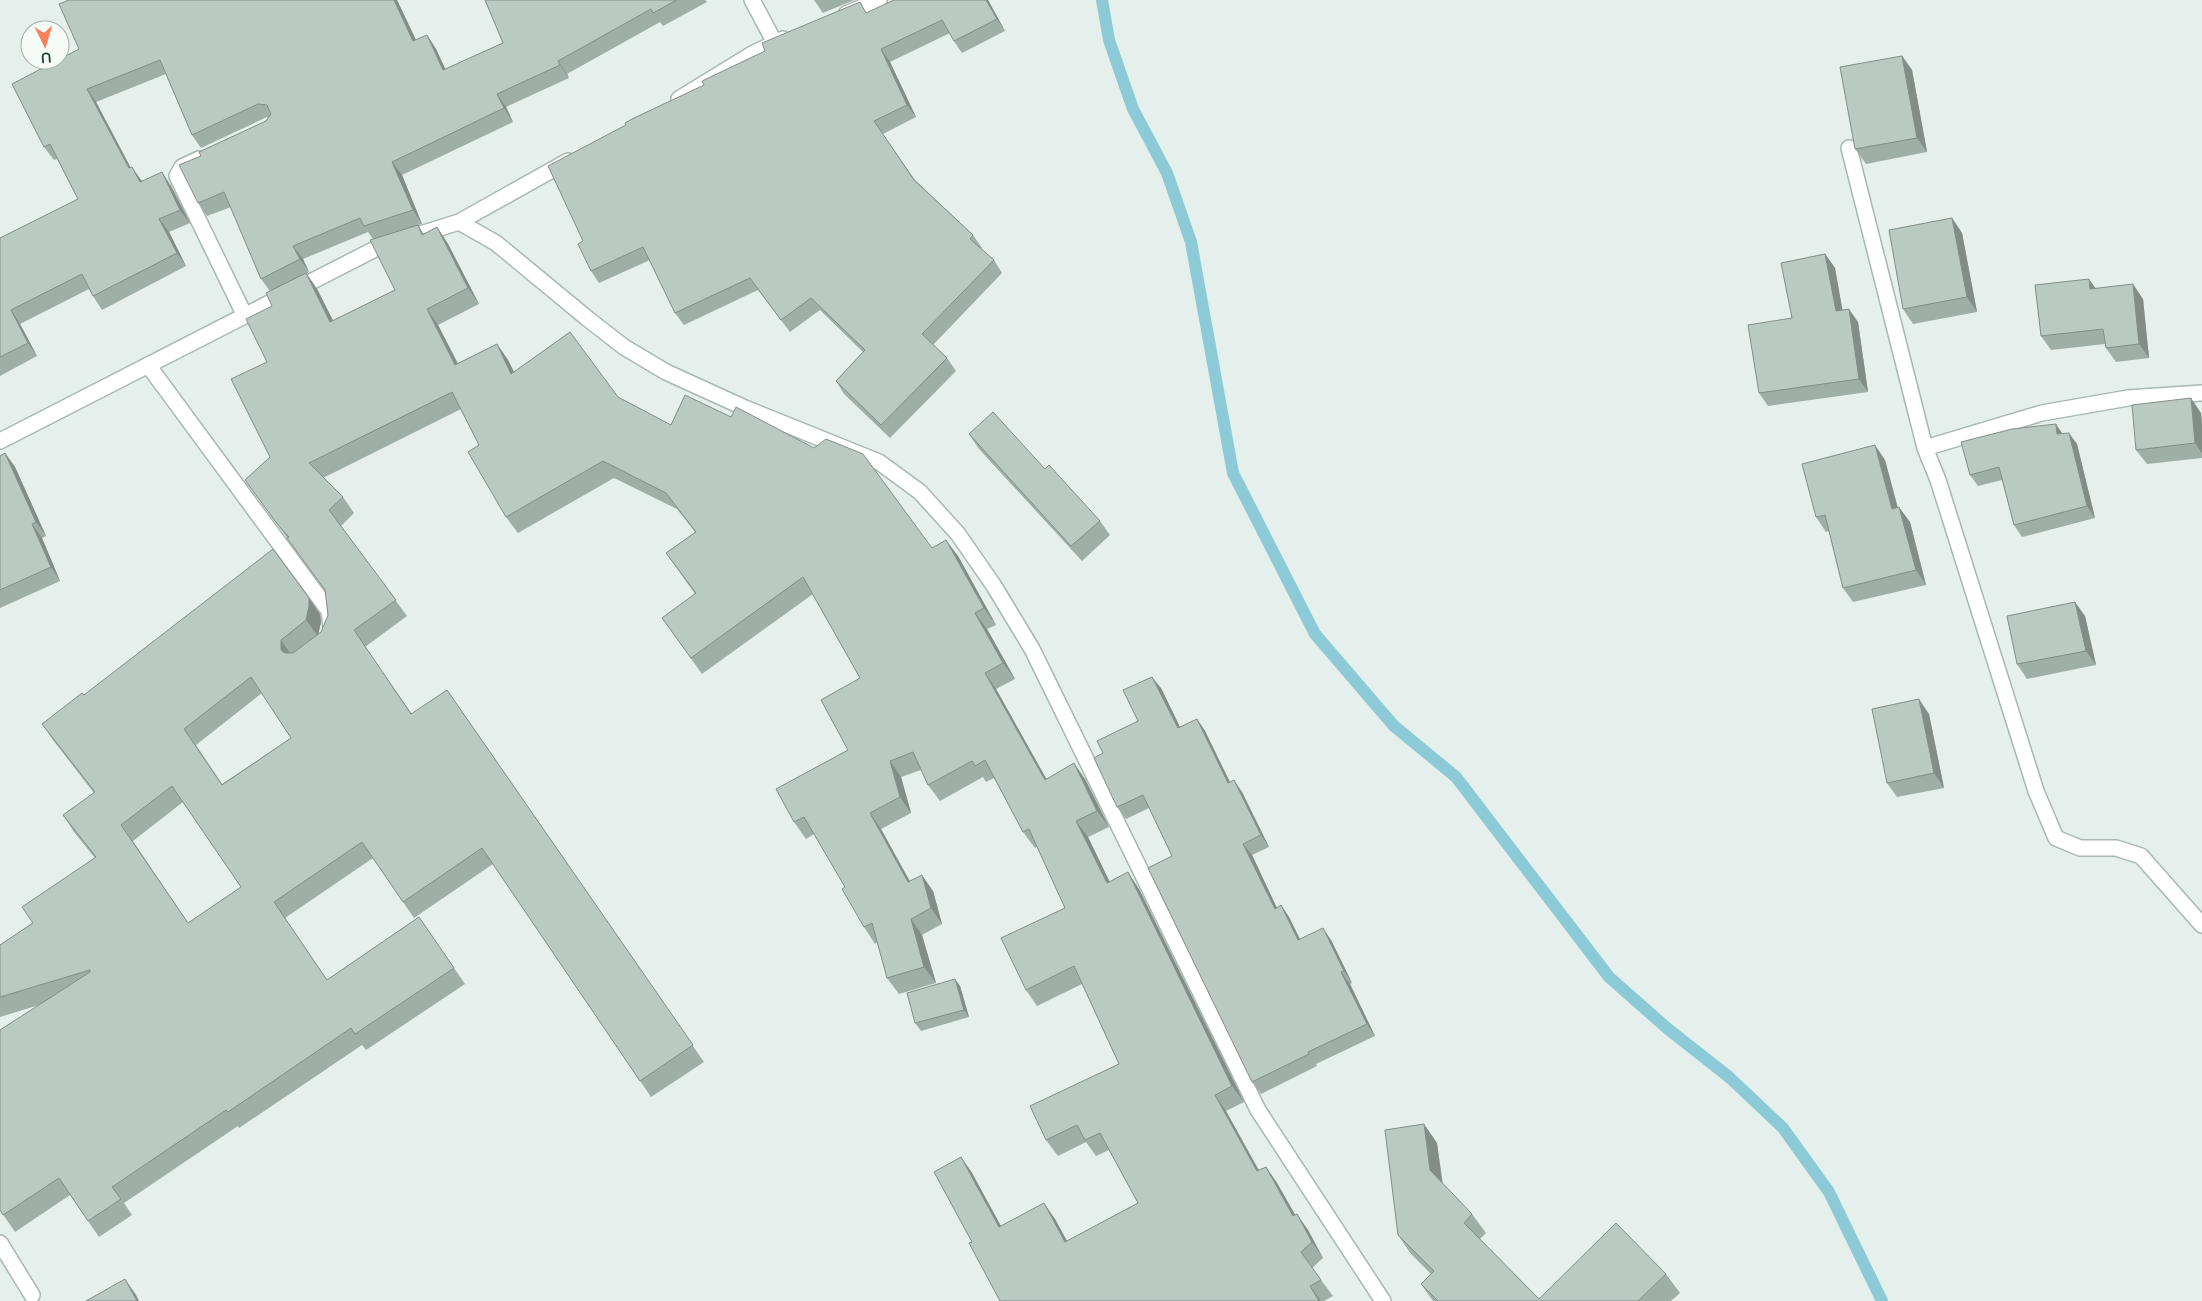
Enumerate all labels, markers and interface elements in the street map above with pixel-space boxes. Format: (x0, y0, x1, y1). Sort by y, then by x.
north arrow (20, 20, 70, 70)
text: U (40, 49, 52, 66)

